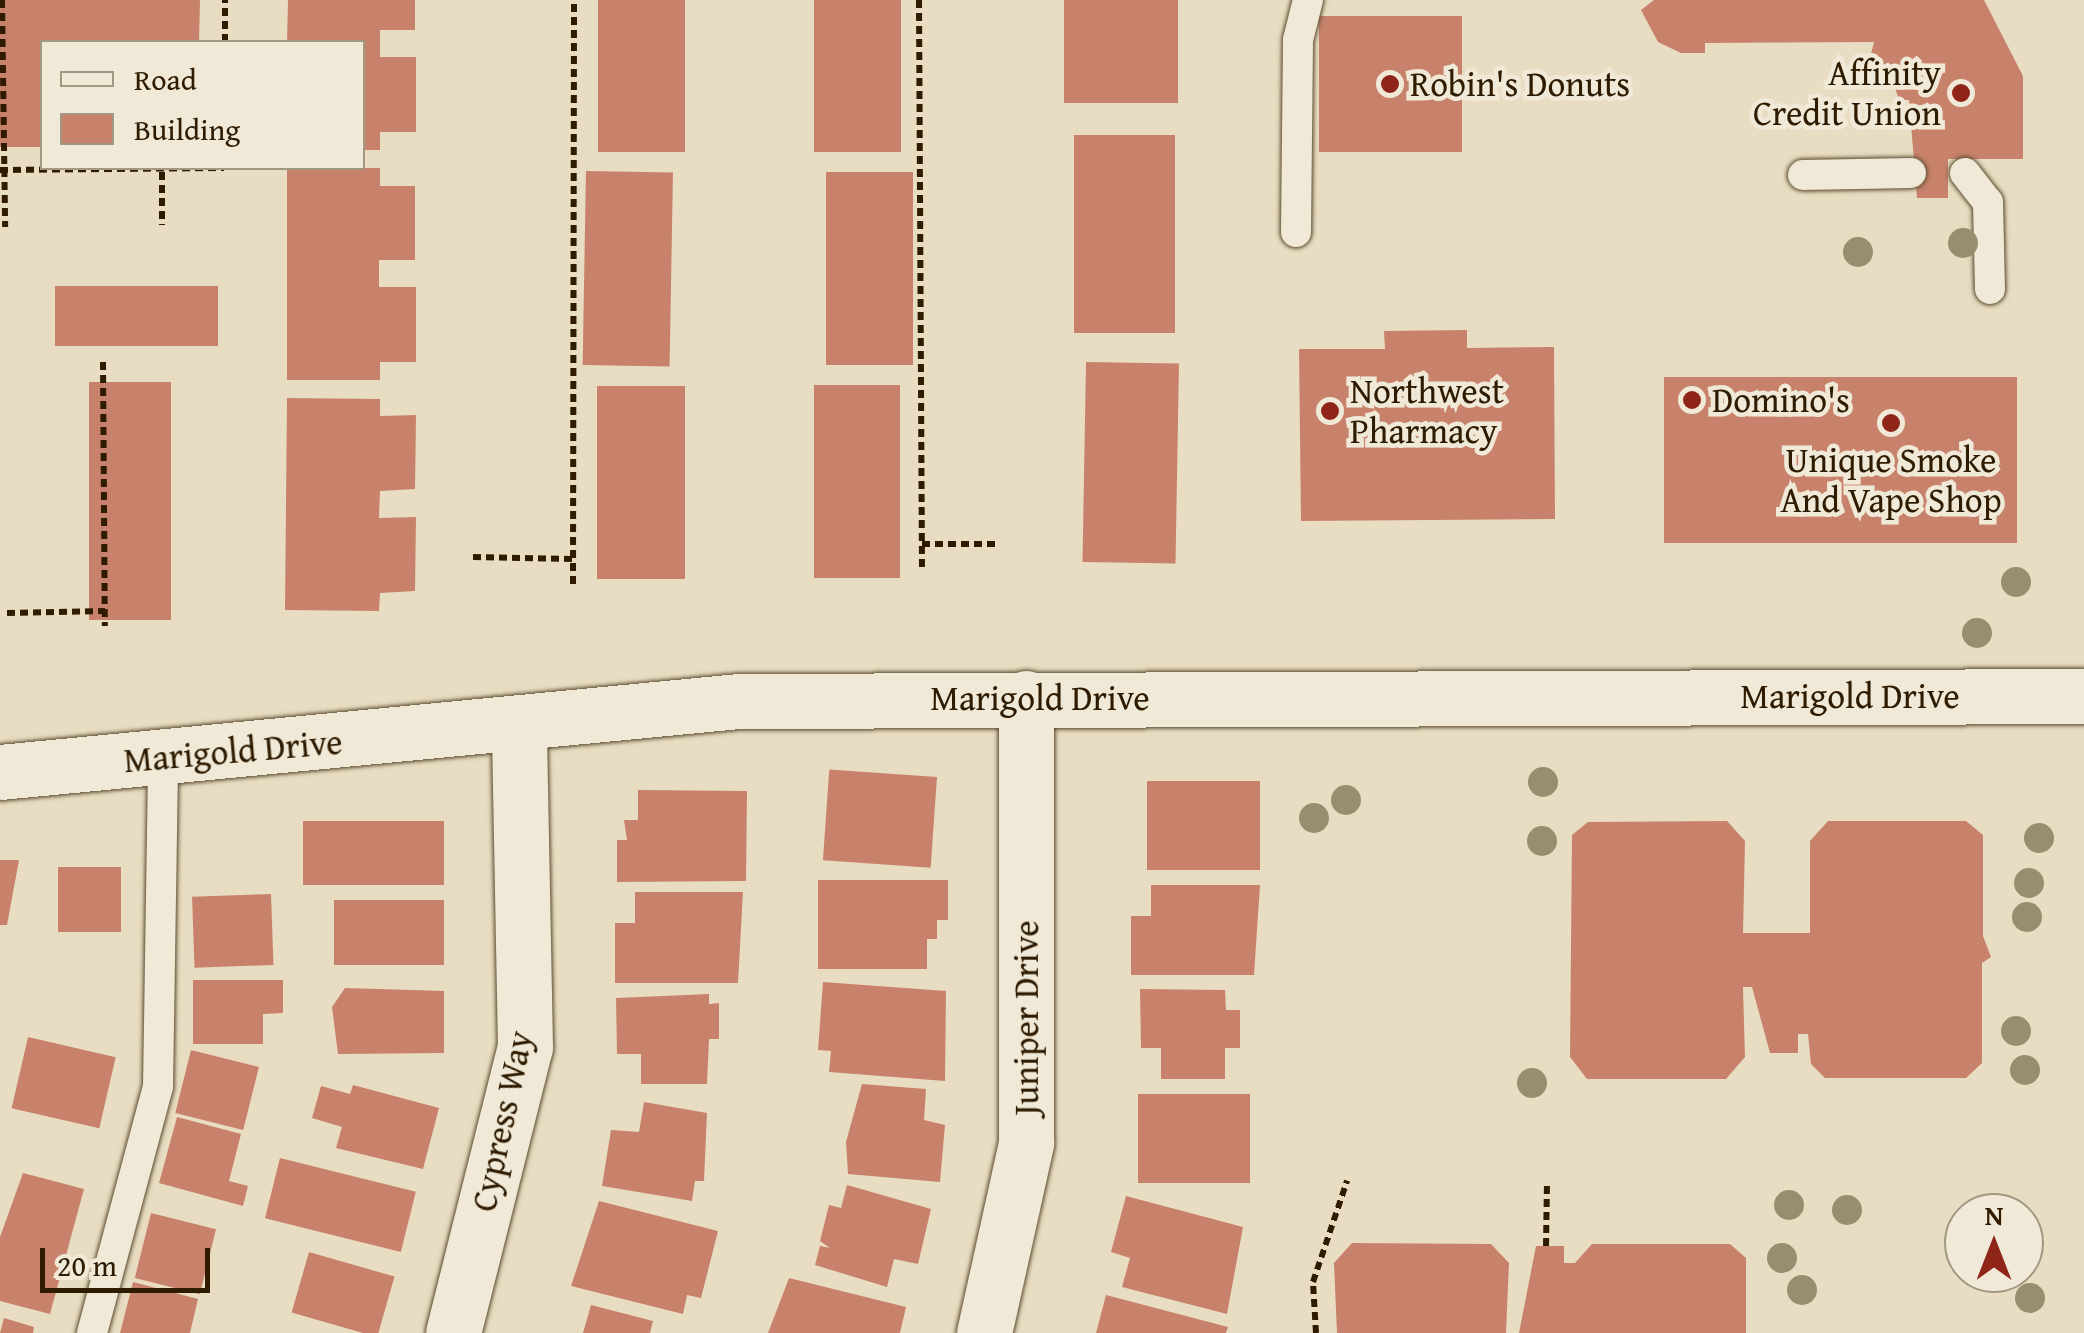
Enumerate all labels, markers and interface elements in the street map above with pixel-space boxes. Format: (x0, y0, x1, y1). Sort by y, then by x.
legend (40, 40, 365, 170)
place label: Affinity Credit Union (1753, 52, 1941, 134)
text: Road (134, 57, 197, 101)
place label: Robin's Donuts (1410, 63, 1630, 105)
marker: Robin's Donuts (1379, 73, 1401, 95)
marker: Affinity Credit Union (1950, 82, 1972, 104)
text: Building (134, 107, 240, 151)
place label: Northwest Pharmacy (1350, 370, 1504, 452)
place label: Domino's (1712, 379, 1850, 421)
marker: Domino's (1681, 389, 1703, 411)
marker: Northwest Pharmacy (1319, 400, 1341, 422)
marker: Unique Smoke And Vape Shop (1880, 412, 1902, 434)
place label: Unique Smoke And Vape Shop (1780, 439, 2002, 521)
street label: Marigold Drive (1740, 675, 1960, 717)
street label: Marigold Drive (930, 677, 1150, 719)
street label: Marigold Drive (122, 721, 344, 781)
street label: Juniper Drive (1005, 920, 1047, 1116)
street label: Cypress Way (462, 1027, 542, 1215)
north arrow (1944, 1193, 2044, 1293)
text: N (1985, 1194, 2003, 1235)
scale bar (45, 1228, 215, 1290)
text: 20 m (57, 1243, 117, 1287)

